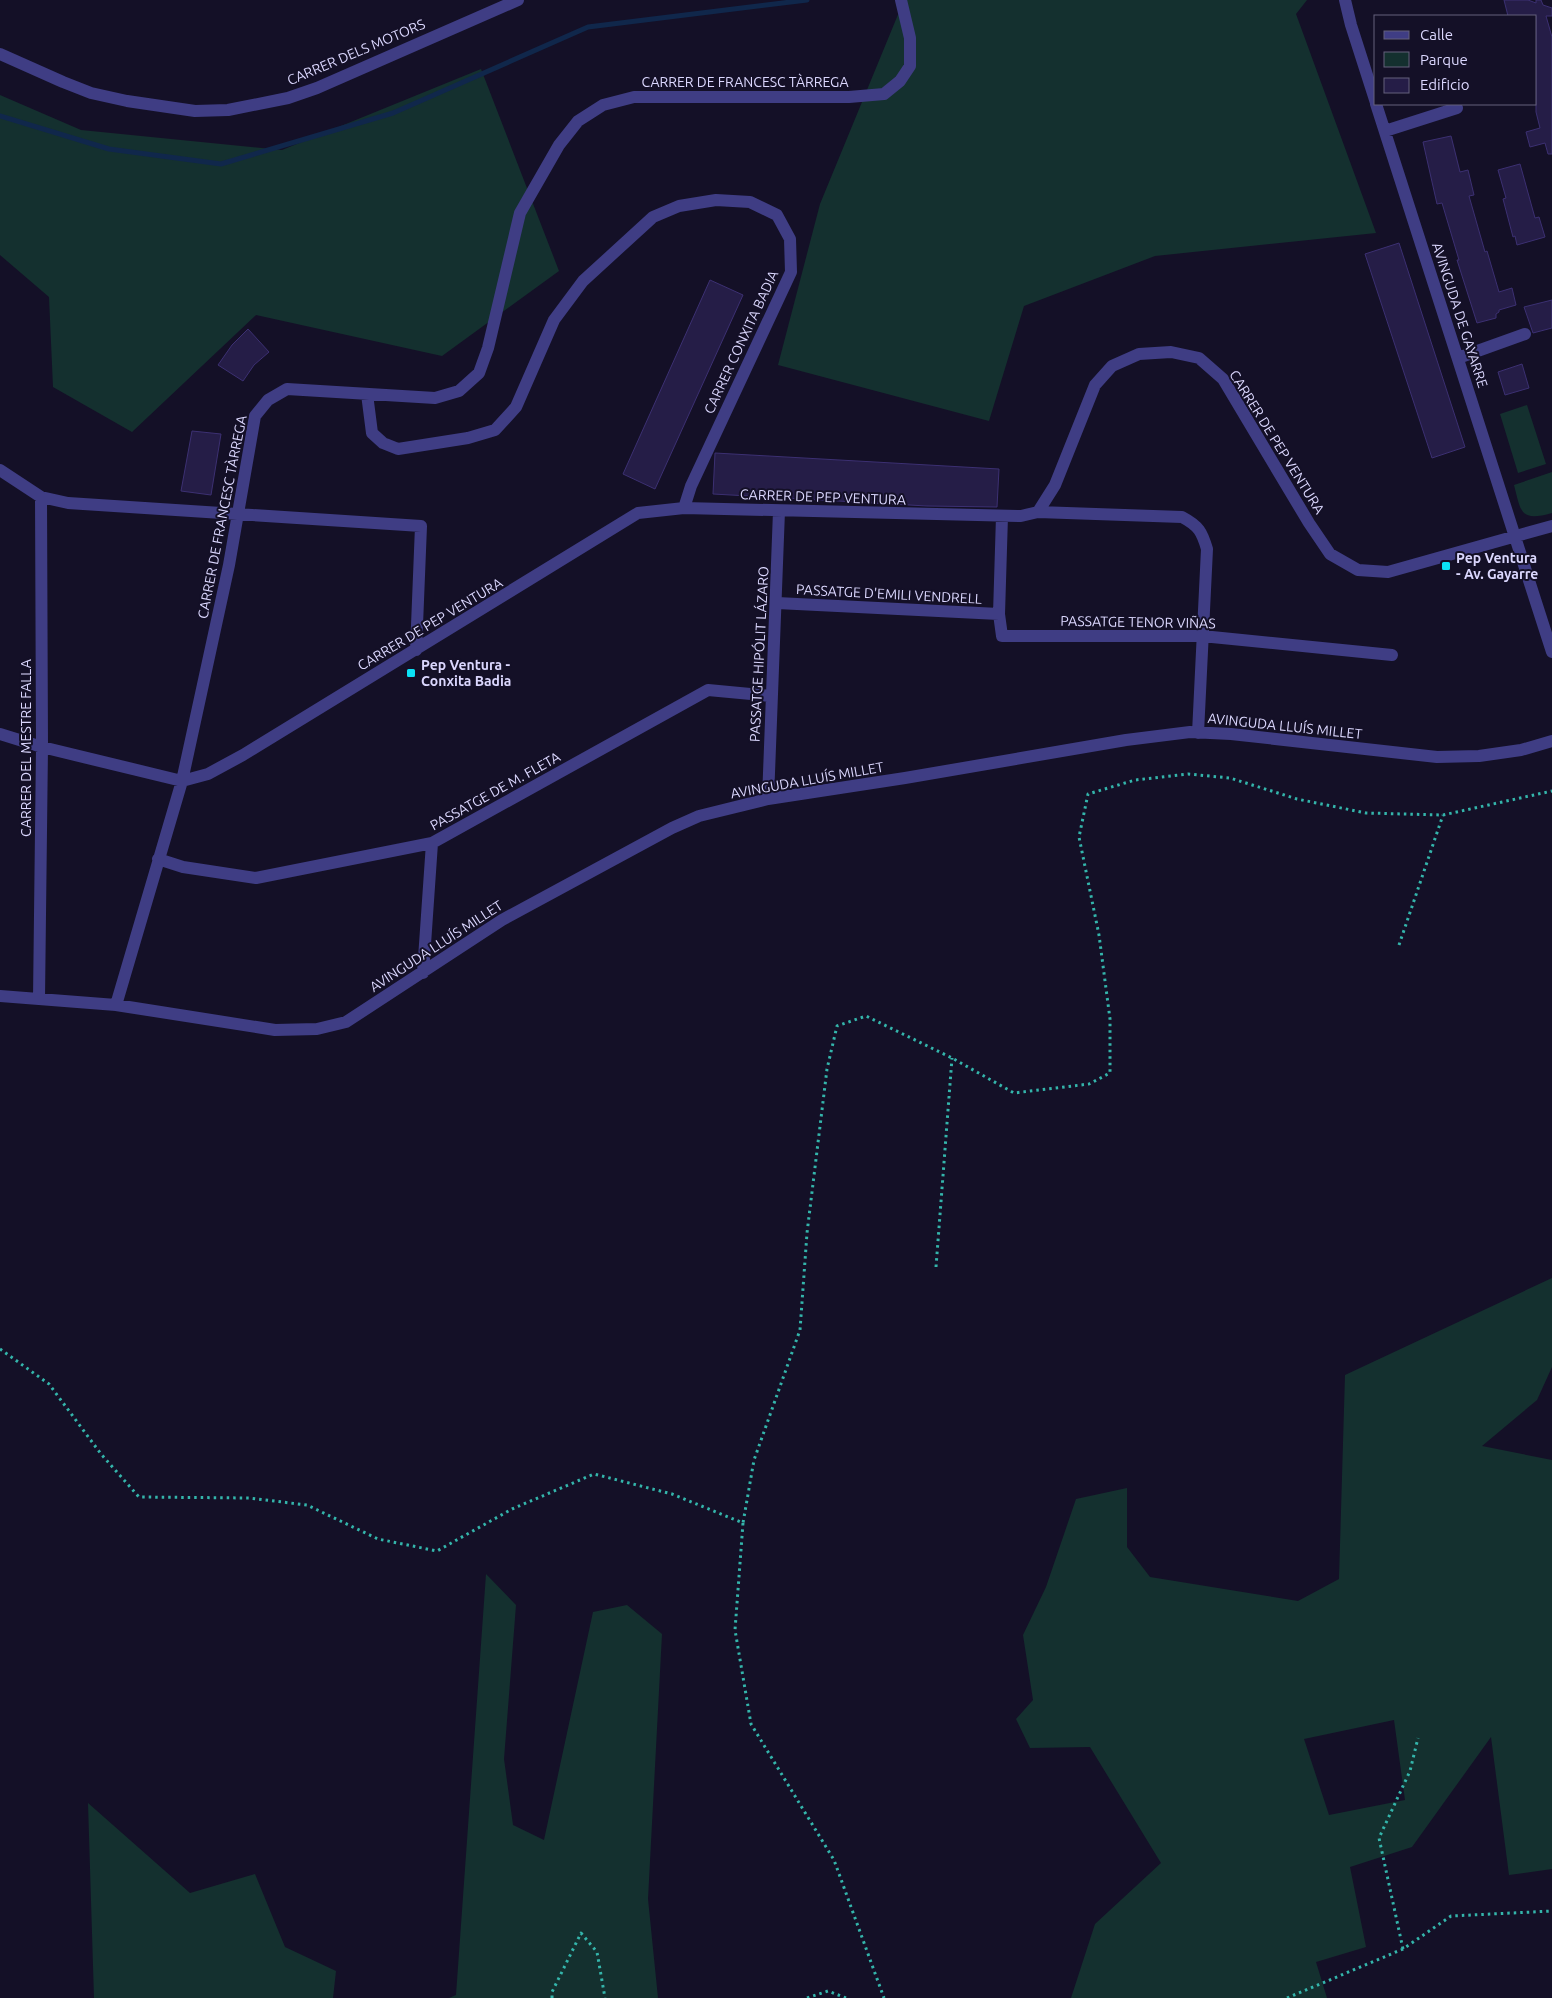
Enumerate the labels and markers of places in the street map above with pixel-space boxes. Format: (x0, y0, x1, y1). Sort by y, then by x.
place label: Pep Ventura - Av. Gayarre (1456, 550, 1538, 582)
marker: Pep Ventura - Av. Gayarre (1440, 560, 1452, 572)
place label: Pep Ventura - Conxita Badia (421, 657, 511, 689)
marker: Pep Ventura - Conxita Badia (405, 667, 417, 679)

